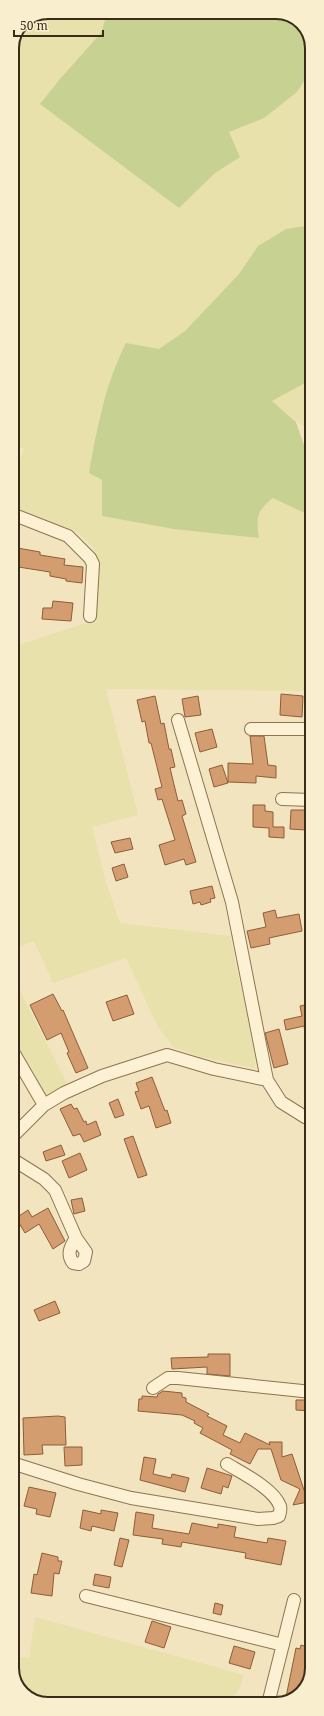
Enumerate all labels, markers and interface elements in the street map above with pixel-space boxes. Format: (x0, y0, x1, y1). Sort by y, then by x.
scale bar (14, 12, 103, 38)
text: 50 m (20, 17, 48, 34)

